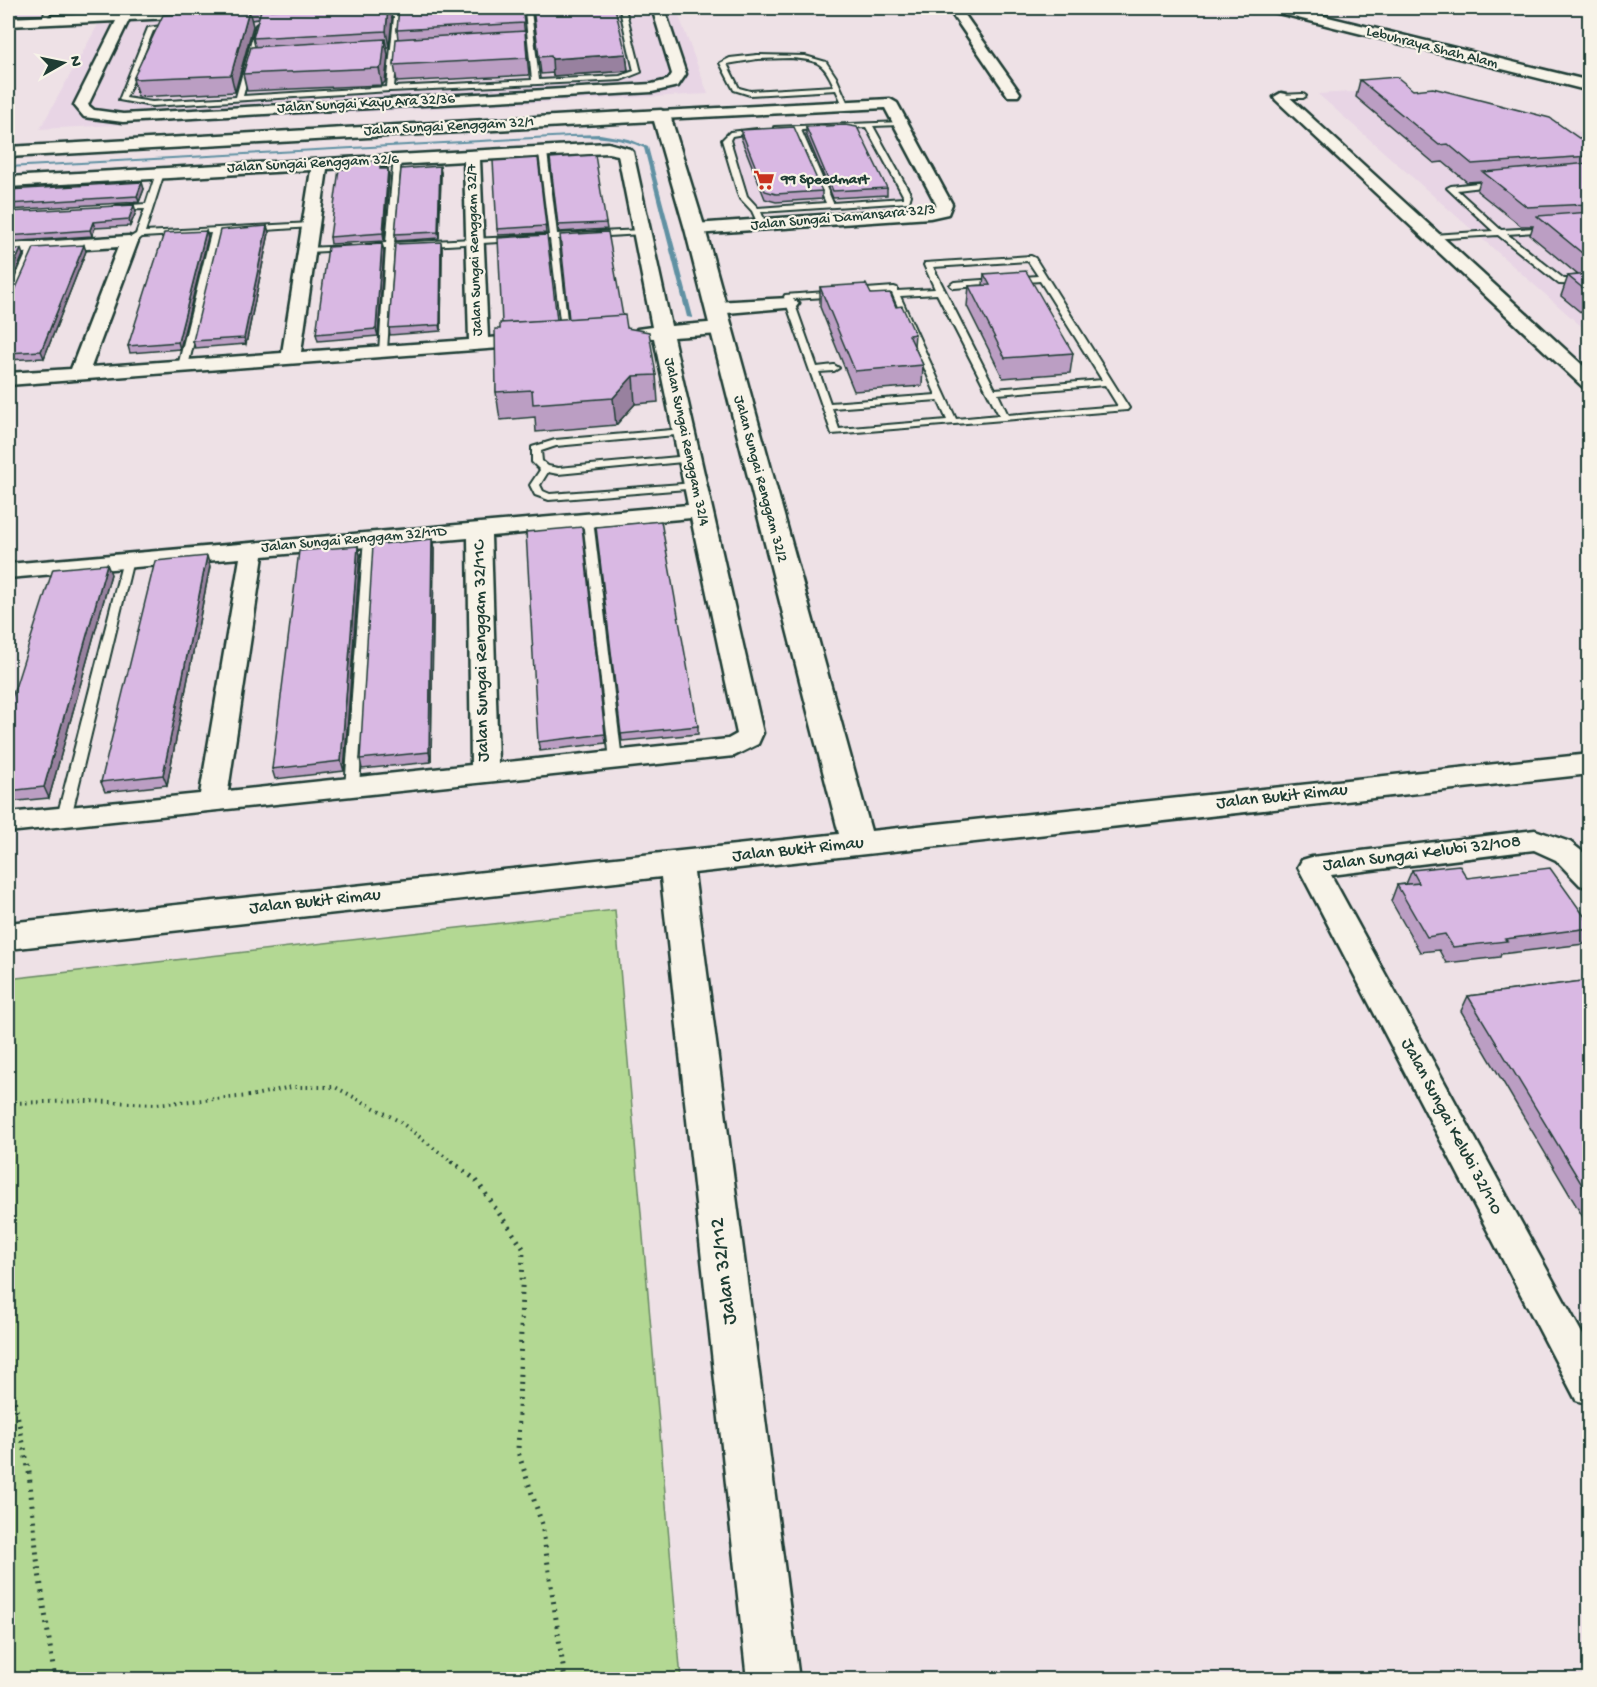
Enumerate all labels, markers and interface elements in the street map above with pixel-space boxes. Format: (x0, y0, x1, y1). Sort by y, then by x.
street label: Lebuhraya Shah Alam (1364, 23, 1500, 73)
north arrow (33, 33, 93, 93)
text: N (64, 55, 85, 68)
street label: Jalan Sungai Kayu Ara 32/36 (277, 90, 456, 118)
street label: Jalan Sungai Renggam 32/1 (363, 114, 535, 140)
street label: Jalan Sungai Renggam 32/6 (227, 150, 400, 177)
street label: Jalan Sungai Renggam 32/7 (463, 162, 487, 336)
supermarket icon: 99 Speedmart (752, 168, 776, 192)
place label: 99 Speedmart (780, 171, 870, 189)
street label: Jalan Sungai Damansara 32/3 (750, 201, 936, 235)
street label: Jalan Sungai Renggam 32/4 (659, 356, 713, 528)
street label: Jalan Sungai Renggam 32/2 (729, 394, 791, 564)
street label: Jalan Sungai Renggam 32/11D (260, 523, 448, 557)
street label: Jalan Sungai Renggam 32/11C (470, 539, 494, 762)
street label: Jalan Bukit Rimau (1215, 780, 1349, 814)
street label: Jalan Sungai Kelubi 32/108 (1322, 831, 1522, 877)
street label: Jalan Bukit Rimau (731, 833, 865, 867)
street label: Jalan Bukit Rimau (248, 885, 382, 919)
street label: Jalan Sungai Kelubi 32/110 (1396, 1035, 1506, 1219)
street label: Jalan 32/112 (706, 1216, 744, 1326)

